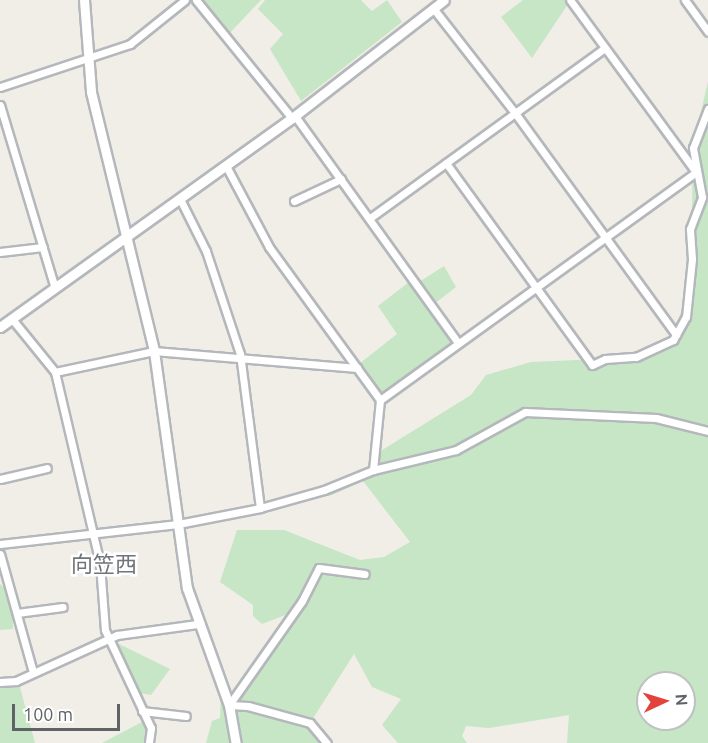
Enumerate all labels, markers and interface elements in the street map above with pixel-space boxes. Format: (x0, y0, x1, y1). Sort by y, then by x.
district label: 向笠西 (71, 551, 137, 577)
north arrow (636, 671, 696, 731)
scale bar (15, 692, 123, 730)
text: N (673, 693, 691, 706)
text: 100 m (23, 704, 73, 724)

